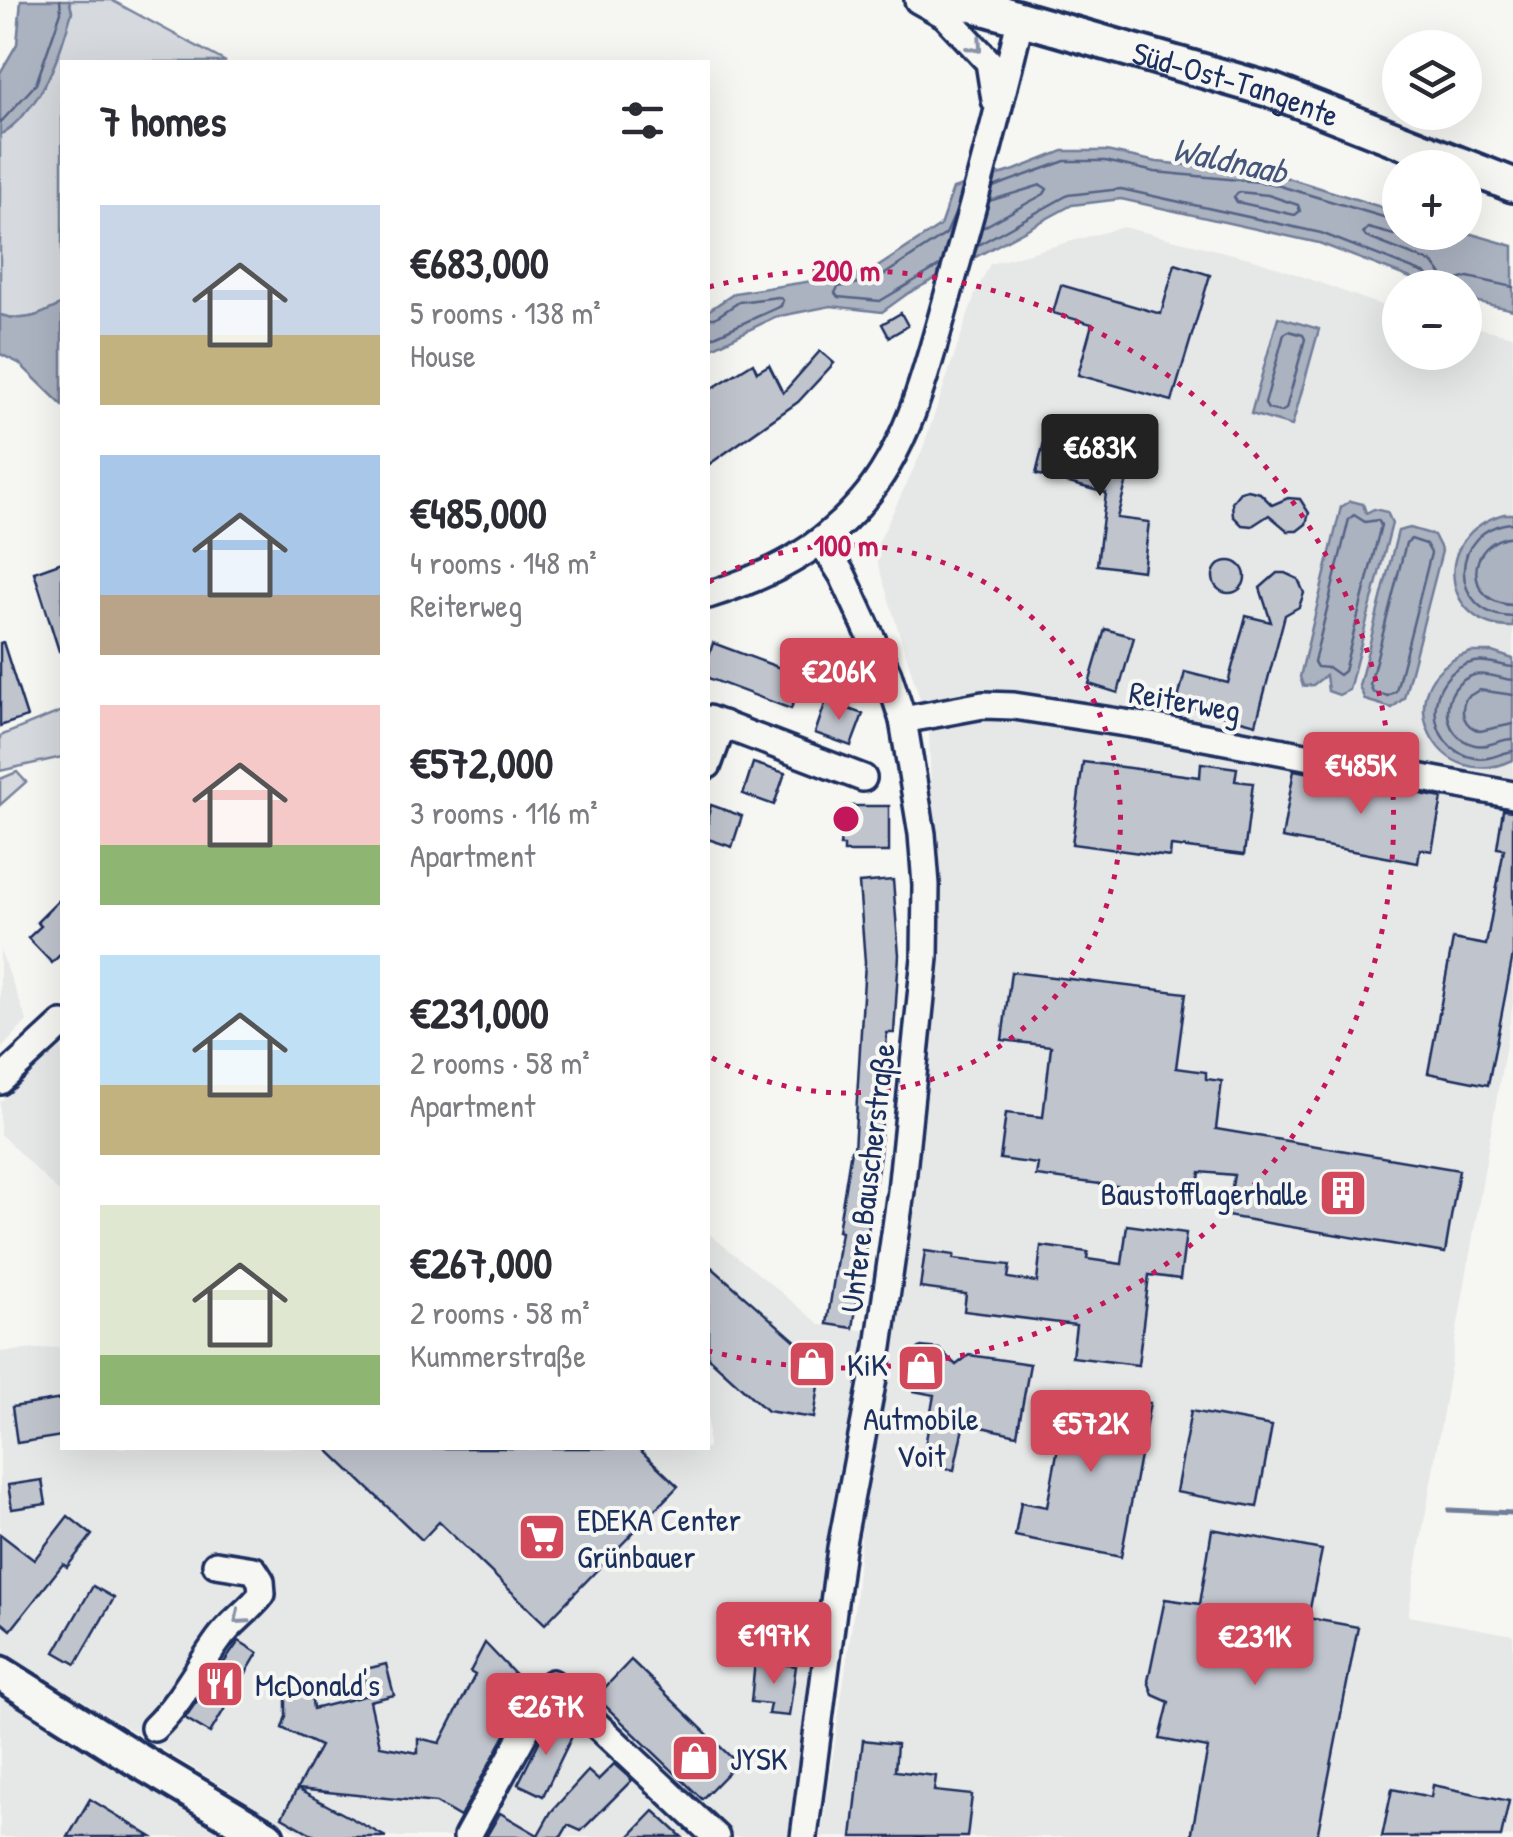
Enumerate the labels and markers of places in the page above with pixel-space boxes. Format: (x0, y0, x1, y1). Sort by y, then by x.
pin: €683K (1030, 414, 1170, 499)
pin: €206K (769, 638, 909, 723)
pin: €485K (1291, 732, 1431, 817)
centre of rings (828, 801, 864, 837)
building icon: Baustofflagerhalle (1317, 1167, 1369, 1219)
place label: Baustofflagerhalle (1101, 1172, 1308, 1215)
shop icon: KiK (786, 1338, 838, 1390)
shop icon: Autmobile Voit (895, 1342, 947, 1394)
place label: KiK (847, 1343, 888, 1386)
pin: €572K (1021, 1390, 1161, 1475)
place label: Autmobile Voit (863, 1397, 979, 1477)
place label: EDEKA Center Grünbauer (577, 1498, 741, 1578)
supermarket icon: EDEKA Center Grünbauer (516, 1511, 568, 1563)
pin: €197K (704, 1602, 844, 1687)
pin: €231K (1185, 1603, 1325, 1688)
restaurant icon: McDonald's (194, 1658, 246, 1710)
place label: McDonald's (255, 1663, 380, 1706)
pin: €267K (476, 1673, 616, 1758)
shop icon: JYSK (669, 1732, 721, 1784)
place label: JYSK (730, 1737, 788, 1780)

